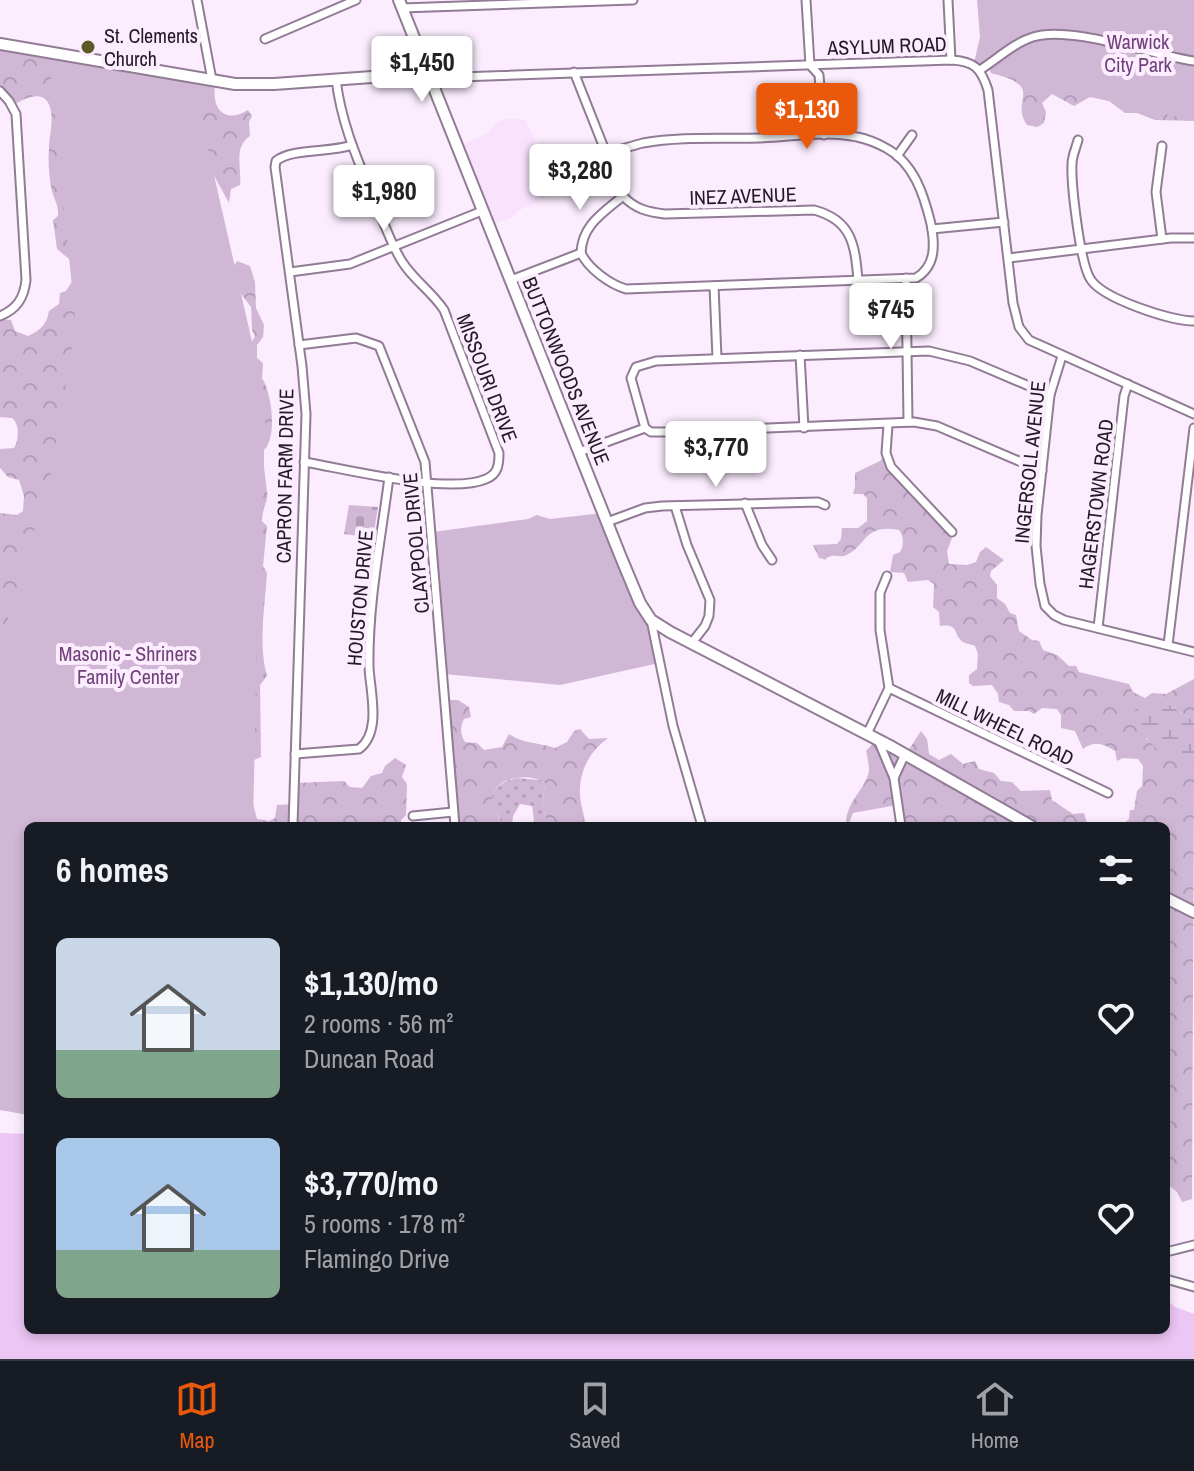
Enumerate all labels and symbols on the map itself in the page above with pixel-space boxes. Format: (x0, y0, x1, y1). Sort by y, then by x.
place label: St. Clements Church (104, 22, 198, 72)
park label: Warwick City Park (1104, 28, 1173, 78)
street label: ASYLUM ROAD (826, 30, 947, 61)
pin: $1,450 (357, 36, 487, 104)
marker: St. Clements Church (79, 38, 97, 56)
pin: $1,130 (742, 83, 872, 151)
pin: $3,280 (515, 144, 645, 212)
pin: $1,980 (319, 165, 449, 233)
street label: INEZ AVENUE (689, 180, 797, 211)
street label: BUTTONWOODS AVENUE (516, 273, 617, 469)
pin: $745 (844, 283, 938, 351)
street label: MISSOURI DRIVE (451, 310, 524, 446)
street label: INGERSOLL AVENUE (1008, 379, 1051, 545)
street label: CAPRON FARM DRIVE (269, 388, 300, 564)
street label: HAGERSTOWN ROAD (1072, 417, 1119, 590)
pin: $3,770 (651, 421, 781, 489)
street label: CLAYPOOL DRIVE (396, 471, 435, 615)
street label: HOUSTON DRIVE (340, 529, 379, 667)
park label: Masonic - Shriners Family Center (59, 640, 197, 690)
street label: MILL WHEEL ROAD (932, 682, 1079, 772)

